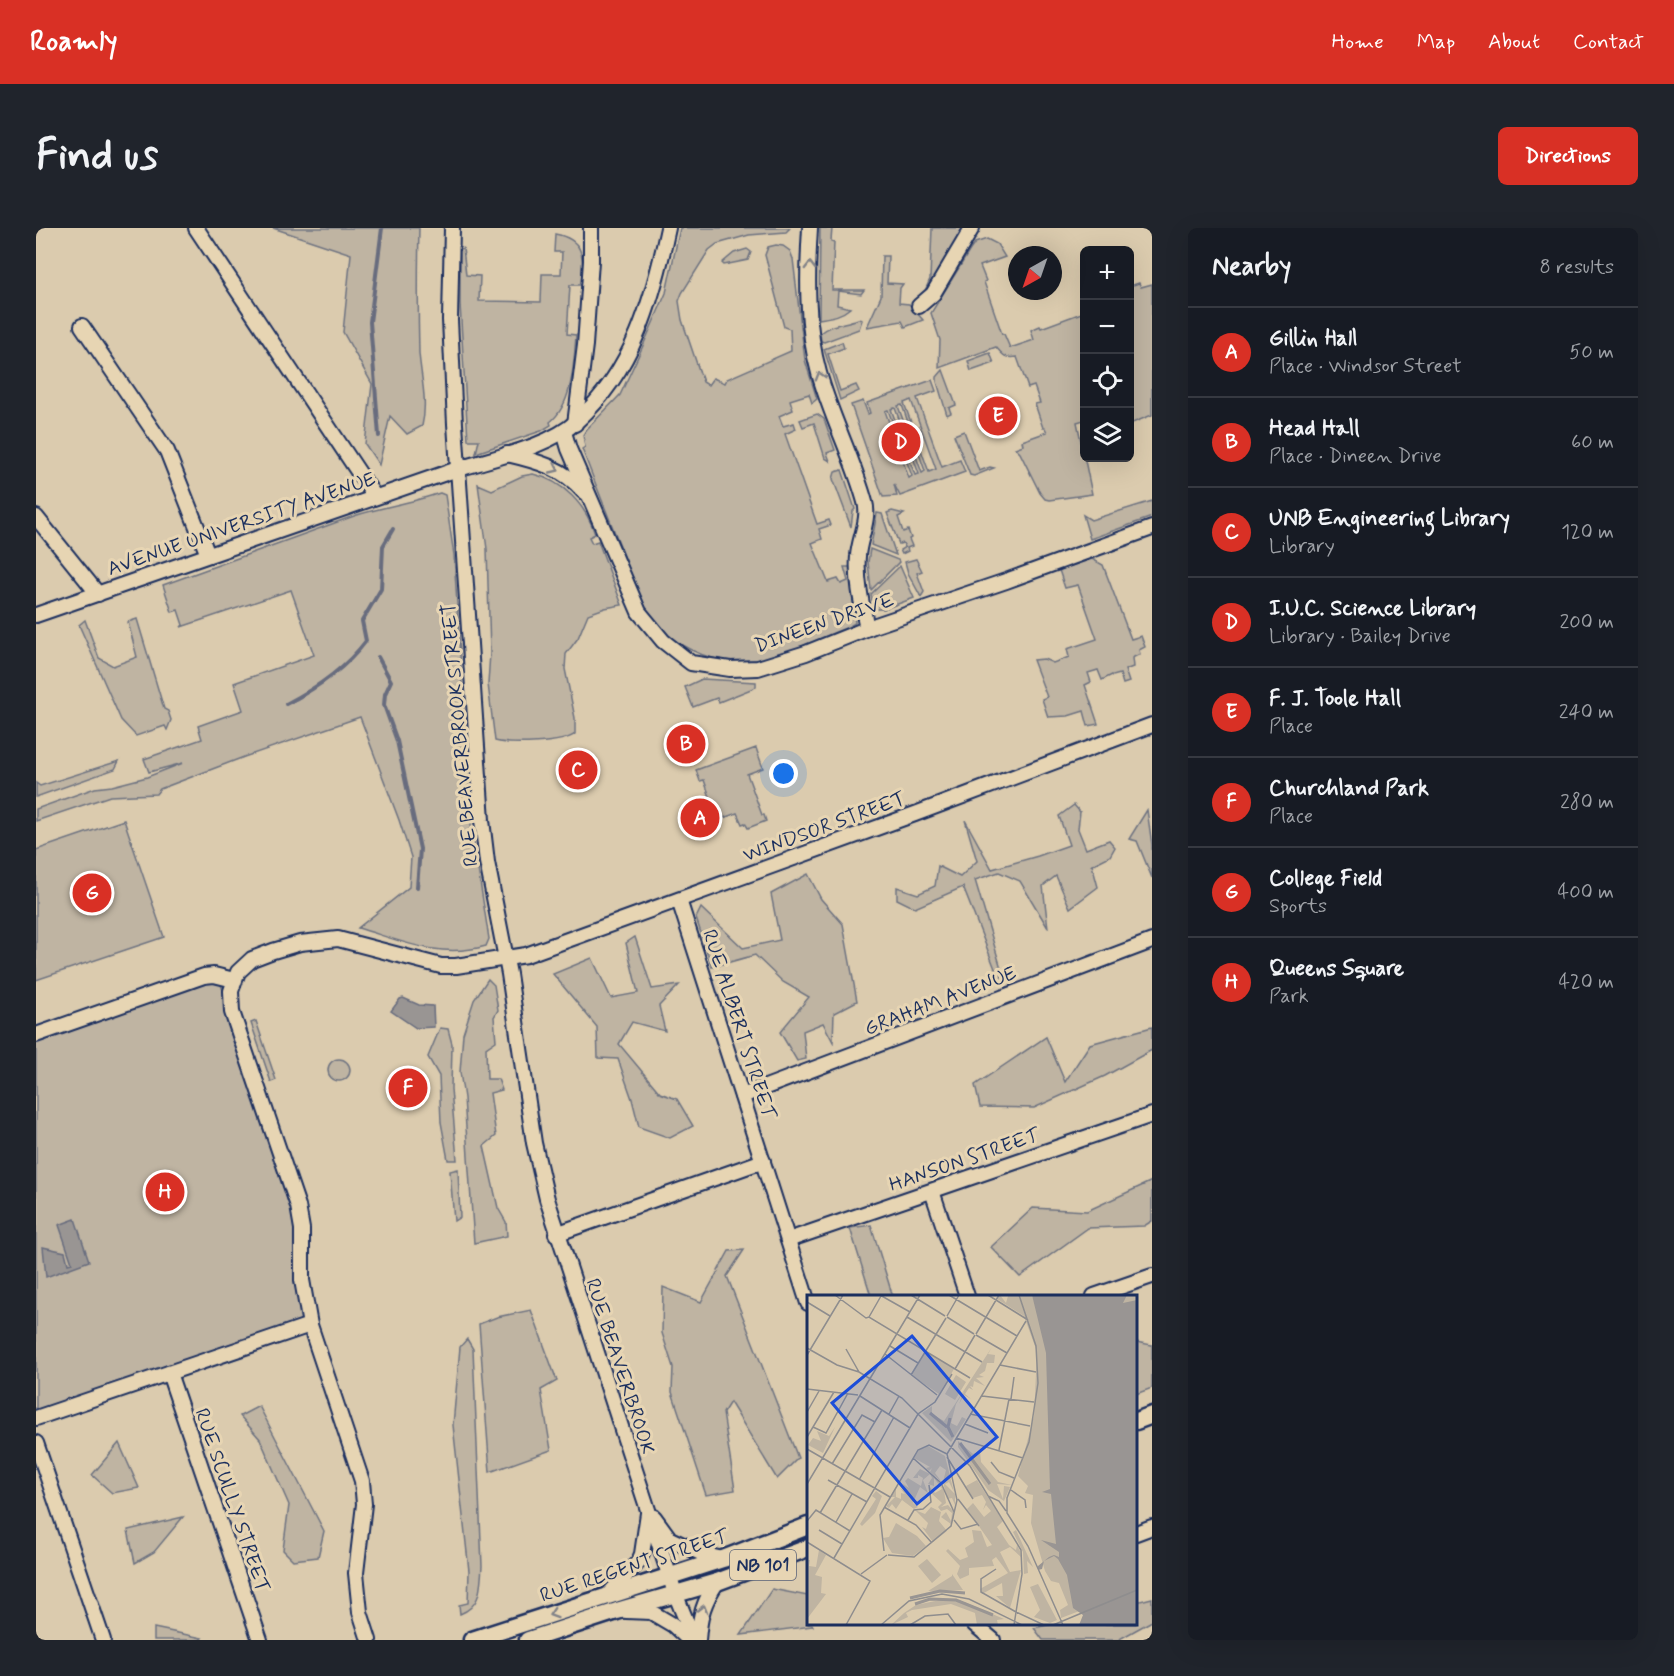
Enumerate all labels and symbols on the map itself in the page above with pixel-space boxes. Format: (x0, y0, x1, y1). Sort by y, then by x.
north arrow (1008, 246, 1062, 300)
one-way arrow (804, 261, 816, 270)
one-way arrow (815, 371, 827, 382)
pin: E (978, 394, 1018, 438)
pin: D (882, 420, 920, 464)
one-way arrow (549, 462, 560, 474)
street label: AVENUE UNIVERSITY AVENUE (104, 466, 379, 583)
street label: DINEEN DRIVE (751, 587, 898, 660)
street label: RUE BEAVERBROOK STREET (436, 602, 485, 868)
pin: B (666, 722, 706, 766)
pin: C (558, 748, 598, 792)
your location (769, 759, 798, 788)
street label: WINDSOR STREET (740, 785, 909, 869)
pin: A (680, 796, 720, 840)
pin: G (72, 870, 112, 916)
street label: RUE ALBERT STREET (695, 926, 782, 1124)
street label: GRAHAM AVENUE (861, 960, 1020, 1043)
pin: F (388, 1066, 428, 1110)
street label: HANSON STREET (886, 1122, 1045, 1199)
pin: H (146, 1170, 184, 1214)
street label: RUE BEAVERBROOK (578, 1275, 661, 1458)
inset map (807, 1295, 1137, 1625)
street label: RUE SCULLY STREET (187, 1405, 276, 1596)
street label: RUE REGENT STREET (537, 1523, 734, 1610)
road number: NB 101 (730, 1550, 796, 1580)
one-way arrow (696, 1604, 708, 1615)
one-way arrow (548, 1607, 559, 1619)

